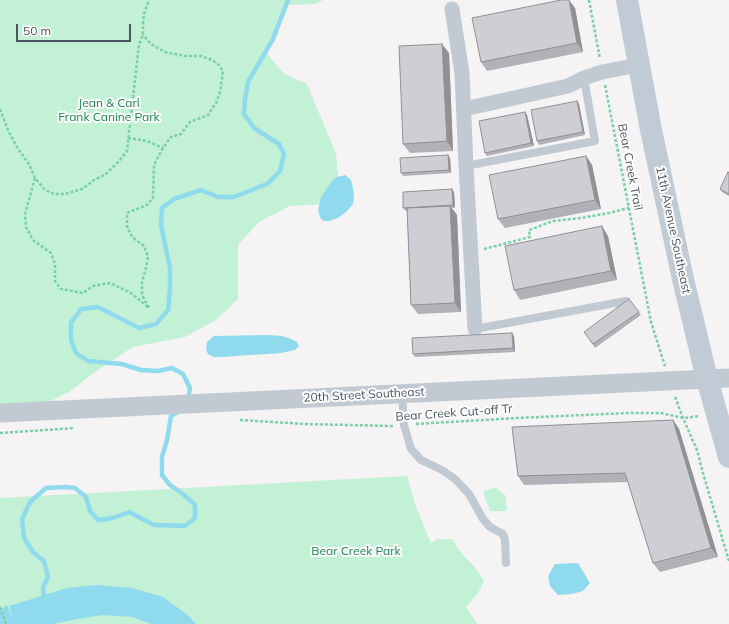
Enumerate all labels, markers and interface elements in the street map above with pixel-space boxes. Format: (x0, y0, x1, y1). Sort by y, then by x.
scale bar (18, 16, 133, 42)
text: 50 m (23, 23, 51, 38)
park label: Jean & Carl Frank Canine Park (58, 96, 160, 124)
street label: Bear Creek Trail (615, 123, 645, 211)
street label: 11th Avenue Southeast (652, 165, 694, 295)
street label: 20th Street Southeast (303, 385, 425, 405)
street label: Bear Creek Cut-off Tr (395, 402, 513, 424)
park label: Bear Creek Park (311, 544, 401, 558)

